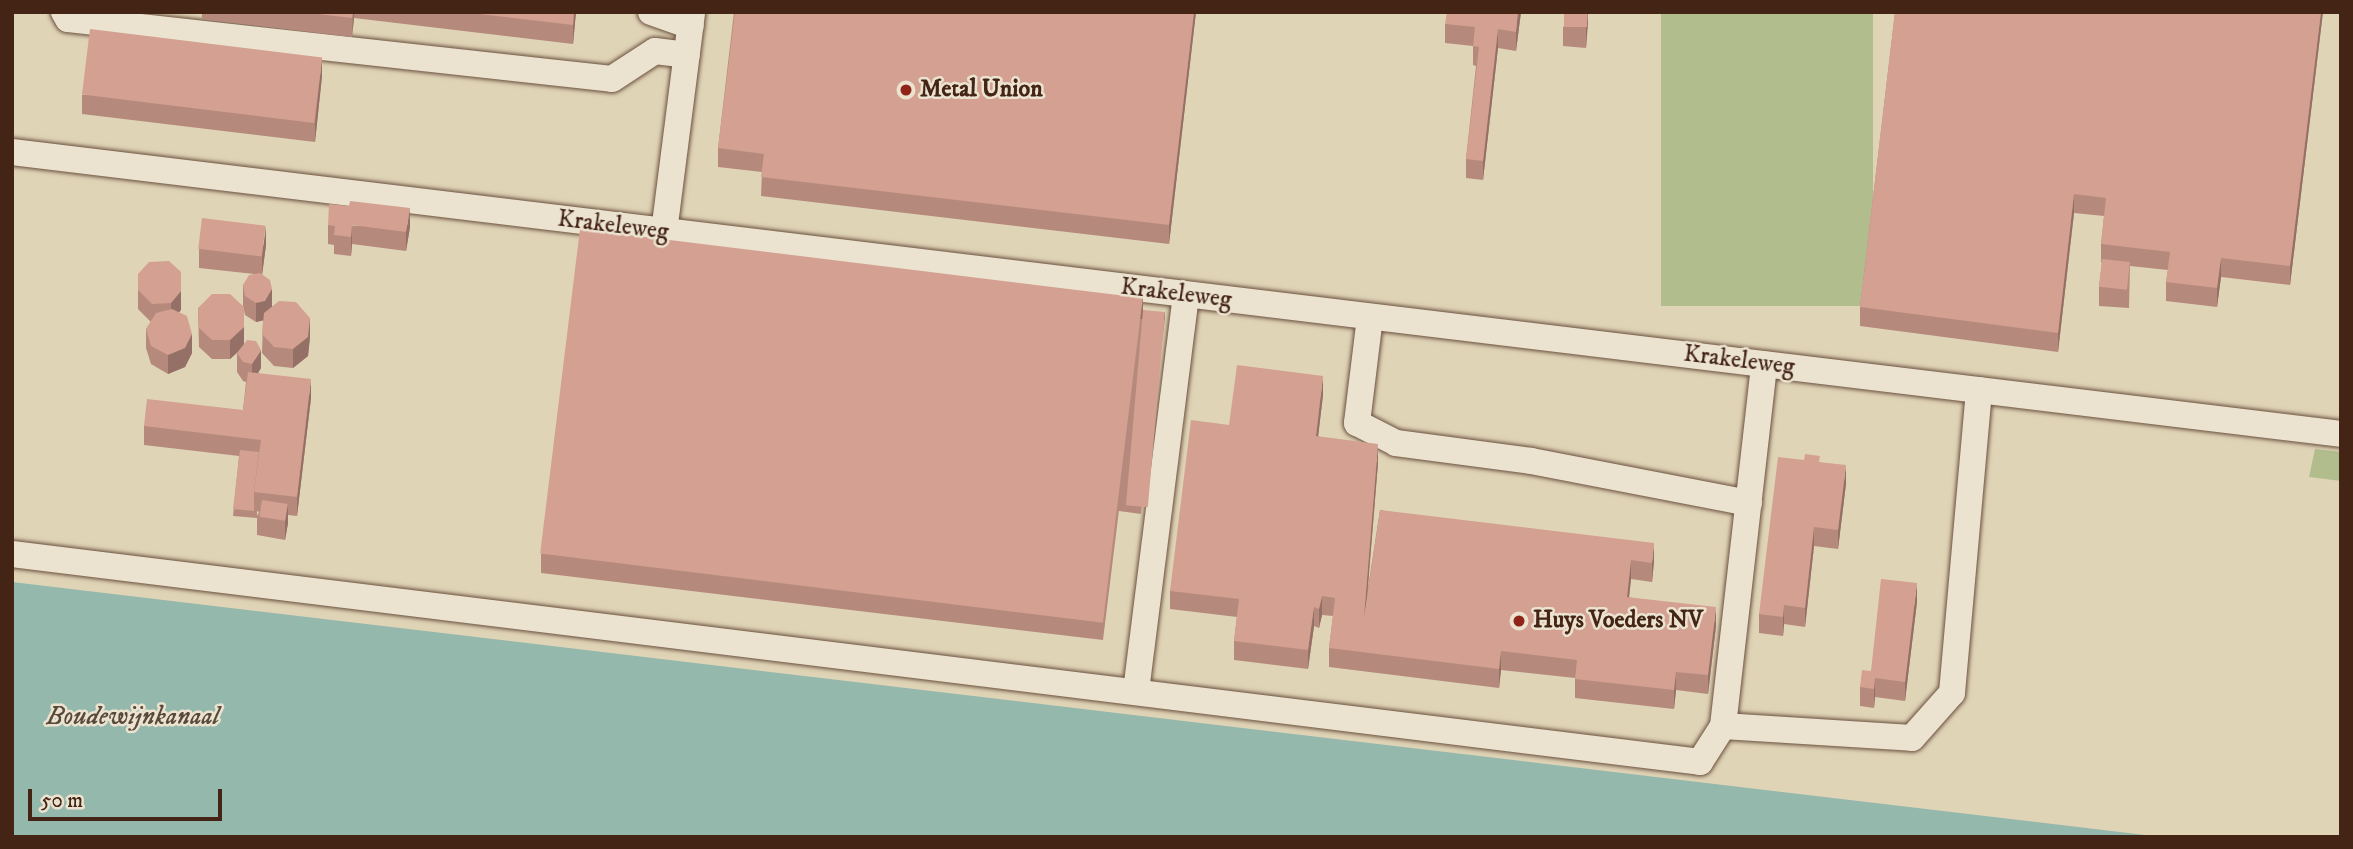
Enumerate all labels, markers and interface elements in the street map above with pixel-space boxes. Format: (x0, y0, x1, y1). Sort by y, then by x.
place label: Metal Union (920, 76, 1043, 104)
marker: Metal Union (898, 82, 914, 98)
street label: Krakeleweg (556, 205, 670, 247)
street label: Krakeleweg (1119, 273, 1233, 315)
street label: Krakeleweg (1682, 340, 1796, 382)
place label: Huys Voeders NV (1533, 607, 1703, 635)
marker: Huys Voeders NV (1511, 613, 1527, 629)
water label: Boudewijnkanaal (46, 701, 220, 733)
scale bar (32, 776, 226, 820)
text: 50 m (41, 788, 83, 814)

